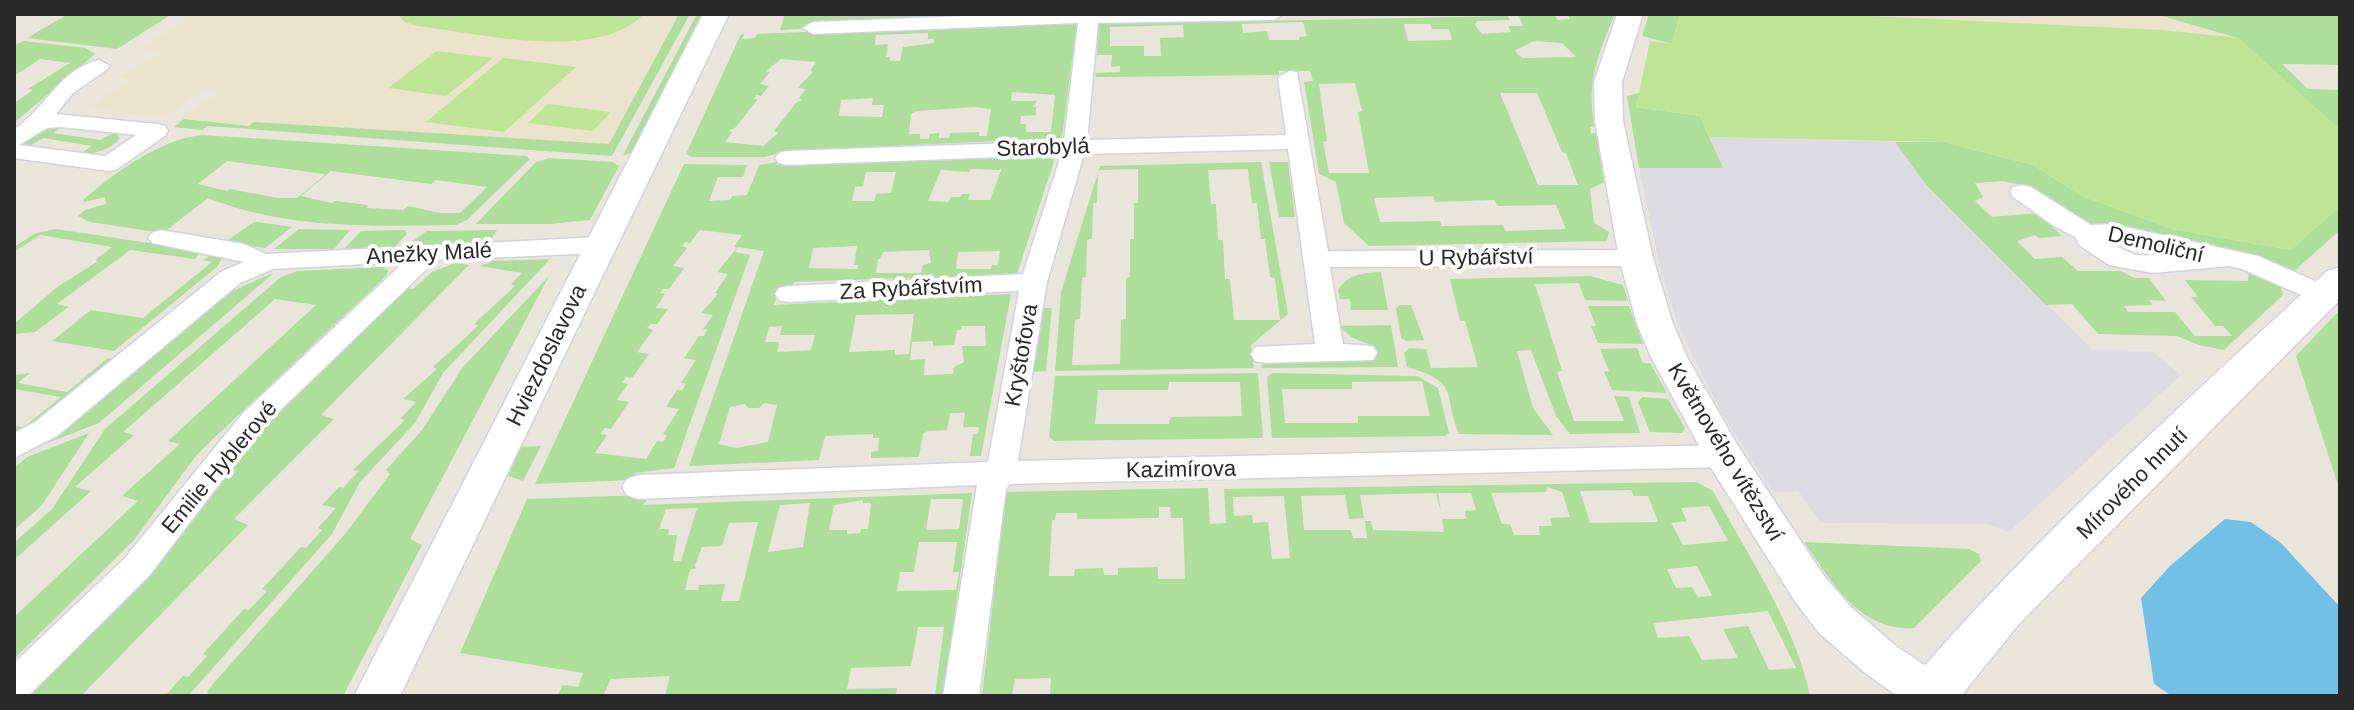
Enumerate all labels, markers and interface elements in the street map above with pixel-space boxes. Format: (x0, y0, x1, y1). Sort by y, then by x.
street label: Starobylá (996, 133, 1091, 161)
street label: Demoliční (2106, 221, 2206, 267)
street label: Anežky Malé (365, 237, 493, 269)
street label: U Rybářství (1418, 243, 1534, 271)
street label: Za Rybářstvím (839, 272, 983, 304)
street label: Hviezdoslavova (501, 280, 591, 430)
street label: Kryštofova (1000, 301, 1042, 408)
street label: Květnového vítězství (1663, 359, 1789, 545)
street label: Emilie Hyblerové (156, 396, 282, 538)
street label: Mírového hnutí (2071, 422, 2193, 544)
street label: Kazimírova (1126, 456, 1237, 482)

